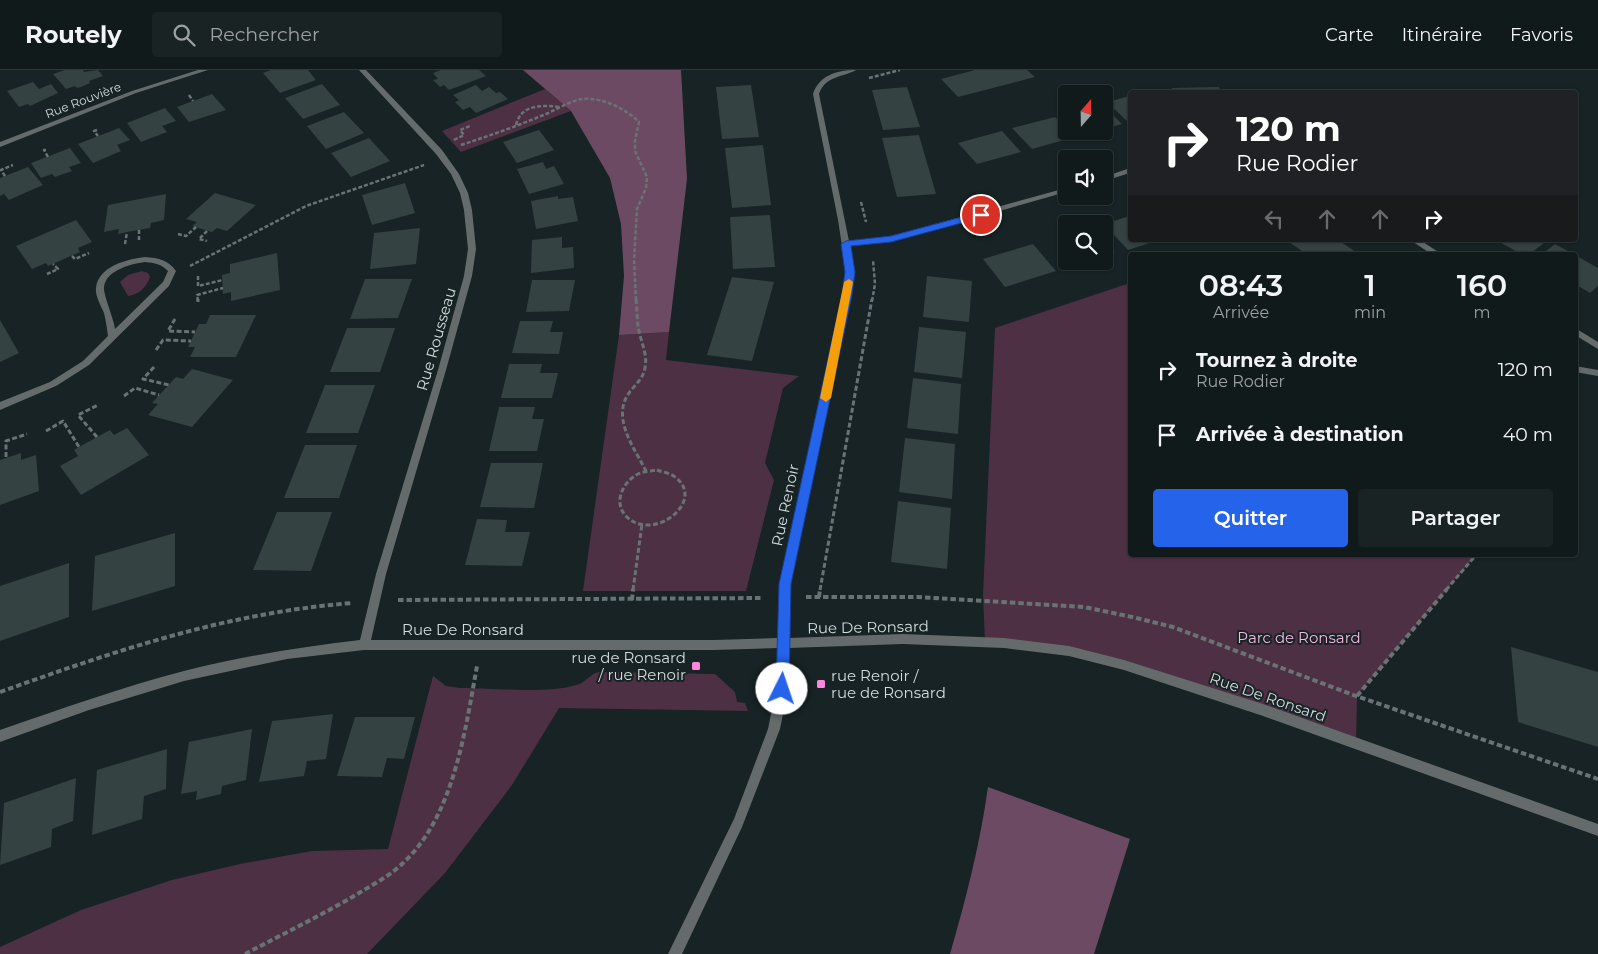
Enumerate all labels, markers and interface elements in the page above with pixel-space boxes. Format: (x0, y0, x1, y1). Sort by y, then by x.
search box (152, 12, 502, 57)
text: Routely (25, 20, 122, 49)
icon: search (170, 21, 198, 49)
text: Rechercher (210, 23, 320, 46)
text: Carte (1325, 24, 1374, 46)
text: Itinéraire (1402, 24, 1482, 46)
text: Favoris (1510, 24, 1573, 46)
street label: Rue Rouvière (43, 79, 123, 121)
north arrow (1058, 85, 1112, 140)
map controls (1058, 85, 1113, 270)
text: 120 m (1236, 107, 1341, 150)
icon: right (1153, 110, 1218, 175)
button: sound (1058, 150, 1113, 205)
text: Rue Rodier (1236, 150, 1358, 177)
pin (960, 194, 1002, 236)
icon: arrive (967, 201, 995, 229)
icon: left (1260, 205, 1288, 233)
icon: ahead (1313, 205, 1341, 233)
icon: ahead (1366, 205, 1394, 233)
icon: right (1419, 205, 1447, 233)
button: search (1058, 215, 1113, 270)
text: 08:43 (1199, 267, 1283, 304)
text: 1 (1364, 267, 1376, 304)
text: 160 (1457, 267, 1507, 304)
street label: Rue Rousseau (412, 285, 460, 393)
text: Arrivée (1213, 303, 1269, 322)
text: min (1354, 303, 1386, 322)
text: m (1474, 303, 1491, 322)
text: Tournez à droite (1196, 349, 1357, 372)
icon: right (1153, 356, 1181, 384)
text: 120 m (1498, 358, 1553, 381)
text: Rue Rodier (1196, 372, 1285, 391)
icon: arrive (1153, 421, 1181, 449)
text: Arrivée à destination (1196, 423, 1404, 446)
text: 40 m (1503, 423, 1553, 446)
street label: Rue Renoir (767, 462, 803, 548)
button: Quitter (1153, 489, 1348, 547)
button: Partager (1358, 489, 1553, 547)
street label: Rue De Ronsard (807, 616, 929, 638)
street label: Rue De Ronsard (402, 620, 524, 639)
park label: Parc de Ronsard (1237, 628, 1361, 647)
place label: rue de Ronsard / rue Renoir (571, 648, 686, 684)
marker: rue de Ronsard / rue Renoir (690, 660, 702, 672)
position arrow (755, 662, 807, 714)
place label: rue Renoir / rue de Ronsard (831, 666, 946, 702)
street label: Rue De Ronsard (1207, 668, 1329, 726)
marker: rue Renoir / rue de Ronsard (815, 678, 827, 690)

